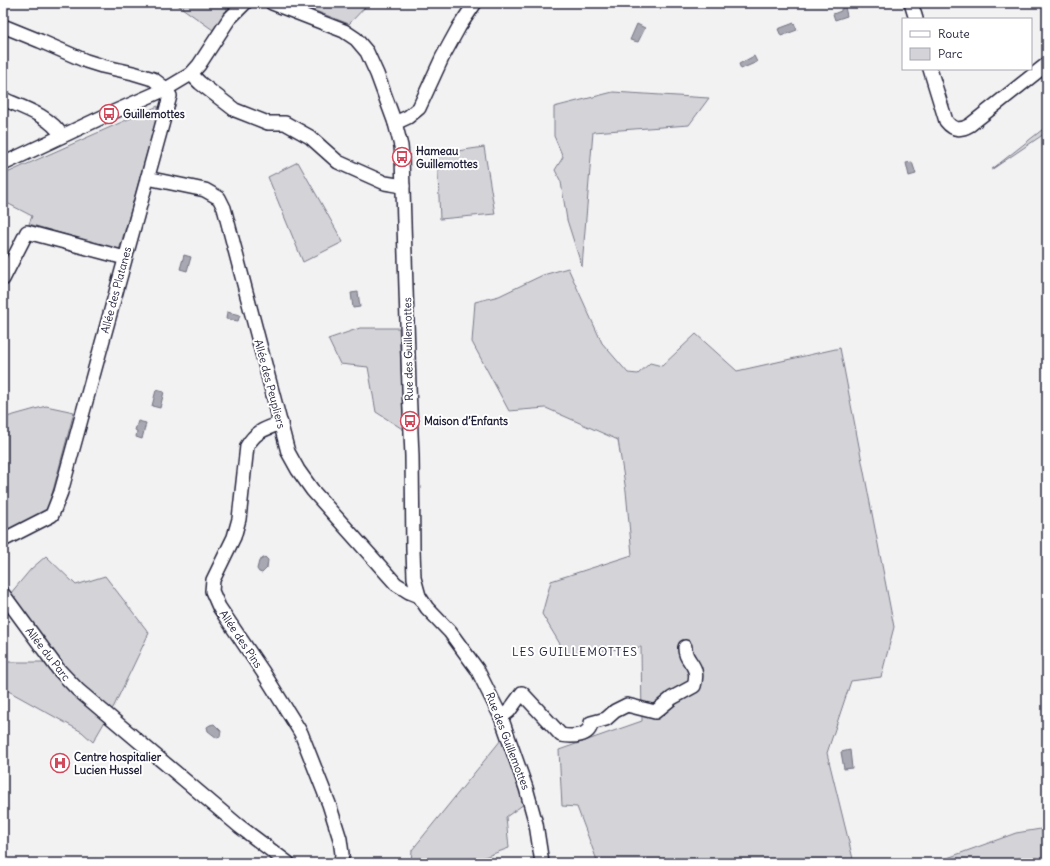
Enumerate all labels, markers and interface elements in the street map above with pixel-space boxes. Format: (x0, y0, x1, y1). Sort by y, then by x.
legend (902, 18, 1032, 70)
text: Route (938, 26, 970, 41)
text: Parc (938, 46, 963, 61)
bus stop icon: Guillemottes (98, 103, 120, 125)
place label: Guillemottes (123, 107, 185, 121)
place label: Hameau Guillemottes (416, 144, 478, 171)
bus stop icon: Hameau Guillemottes (391, 146, 413, 168)
street label: Allée des Platanes (98, 245, 134, 335)
street label: Rue des Guillemottes (400, 297, 416, 401)
street label: Allée des Peupliers (251, 338, 289, 430)
bus stop icon: Maison d’Enfants (399, 410, 421, 432)
place label: Maison d’Enfants (424, 414, 508, 428)
street label: Allée des Pins (216, 607, 266, 671)
street label: Allée du Parc (23, 624, 74, 684)
district label: LES GUILLEMOTTES (512, 644, 638, 659)
street label: Rue des Guillemottes (483, 690, 533, 792)
place label: Centre hospitalier Lucien Hussel (74, 750, 162, 777)
hospital icon: Centre hospitalier Lucien Hussel (49, 752, 71, 774)

